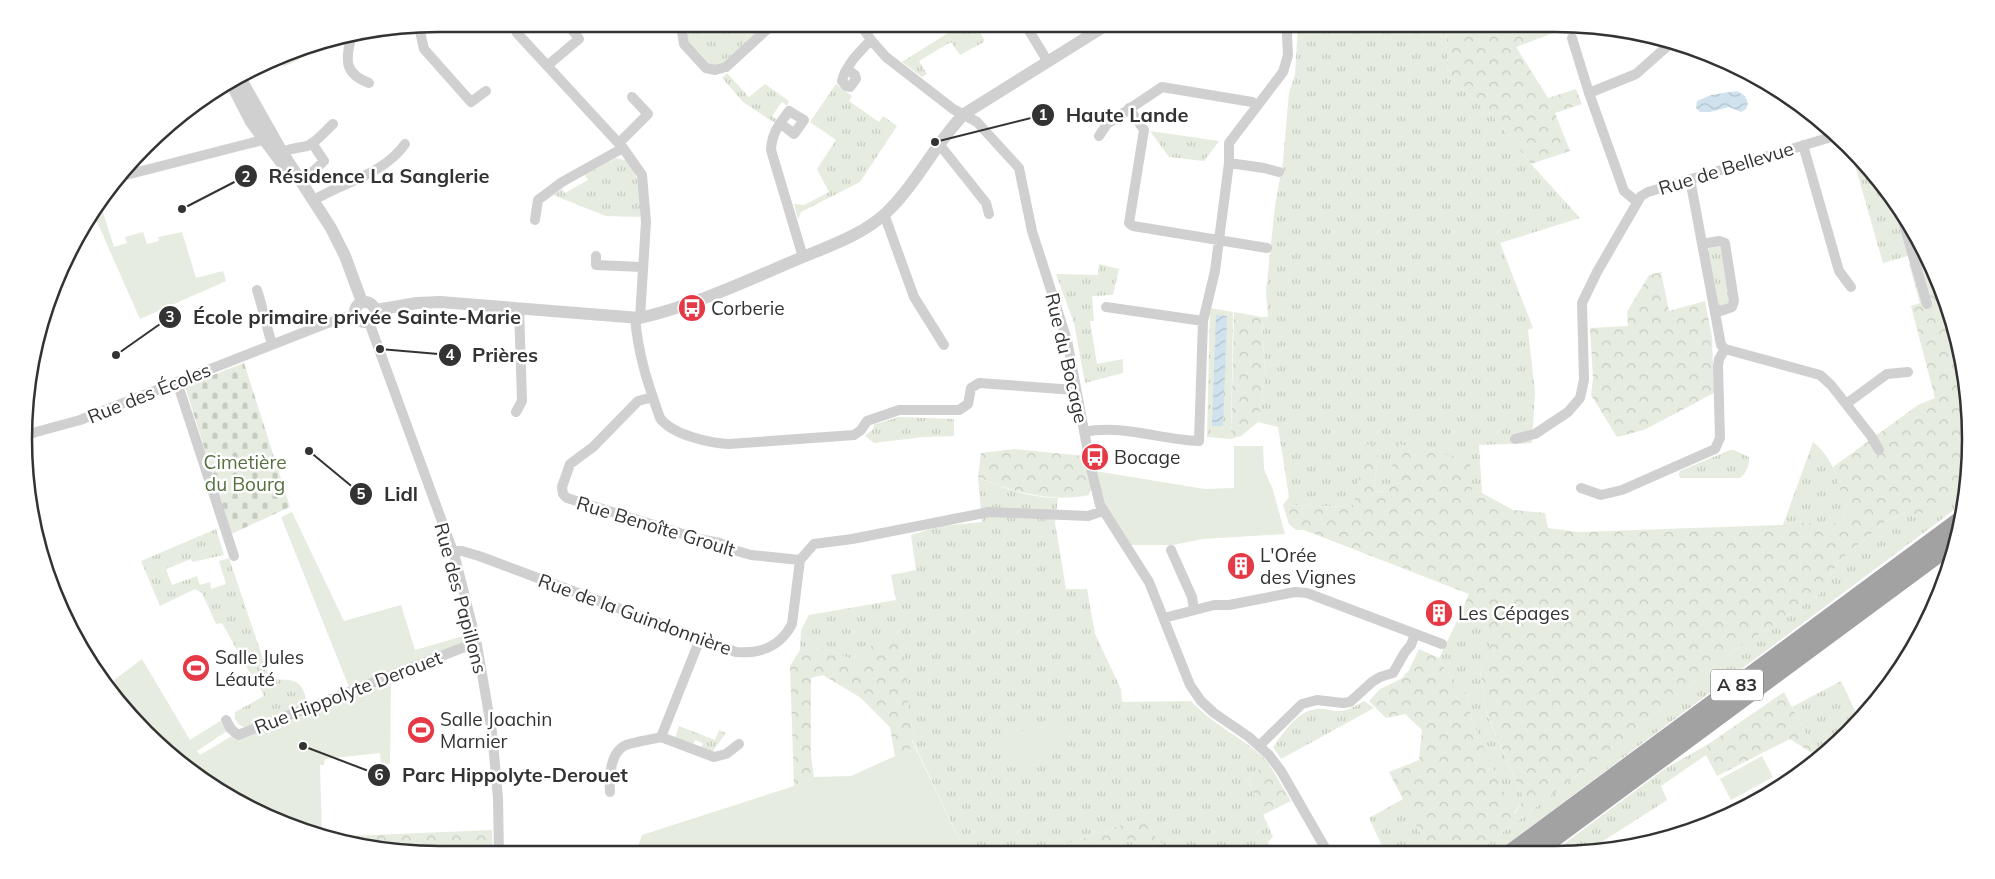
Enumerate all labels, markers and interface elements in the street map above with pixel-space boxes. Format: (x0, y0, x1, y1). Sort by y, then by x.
callout: Haute Lande (1030, 97, 1198, 132)
text: Haute Lande (1066, 102, 1188, 127)
text: 1 (1038, 105, 1048, 124)
street label: Rue de Bellevue (1656, 136, 1796, 200)
callout: Résidence La Sanglerie (233, 159, 499, 194)
text: Résidence La Sanglerie (269, 163, 489, 188)
text: 2 (241, 167, 251, 186)
street label: Rue du Bocage (1040, 290, 1094, 426)
bus stop icon: Corberie (677, 293, 707, 323)
place label: Corberie (711, 296, 785, 320)
callout: École primaire privée Sainte-Marie (158, 299, 530, 334)
text: École primaire privée Sainte-Marie (193, 304, 521, 329)
text: 3 (165, 307, 175, 326)
callout: Prières (437, 337, 548, 372)
text: Prières (472, 342, 538, 367)
text: 4 (445, 345, 455, 364)
street label: Rue des Écoles (84, 357, 214, 429)
bus stop icon: Bocage (1080, 442, 1110, 472)
place label: Bocage (1114, 445, 1180, 469)
park label: Cimetière du Bourg (203, 450, 287, 496)
callout: Lidl (349, 477, 428, 512)
text: Lidl (384, 481, 418, 506)
text: 5 (356, 484, 366, 503)
street label: Rue Benoîte Groult (574, 490, 739, 562)
street label: Rue des Papillons (429, 520, 493, 676)
place label: L'Orée des Vignes (1260, 543, 1356, 589)
building icon: L'Orée des Vignes (1226, 551, 1256, 581)
street label: Rue de la Guindonnière (535, 568, 735, 660)
building icon: Les Cépages (1424, 598, 1454, 628)
place label: Les Cépages (1458, 601, 1570, 625)
place label: Salle Jules Léauté (215, 645, 304, 691)
street label: Rue Hippolyte Derouet (251, 645, 445, 739)
sports icon: Salle Jules Léauté (181, 653, 211, 683)
road number: A 83 (1711, 670, 1763, 700)
place label: Salle Joachin Marnier (440, 707, 552, 753)
sports icon: Salle Joachin Marnier (406, 715, 436, 745)
callout: Parc Hippolyte-Derouet (367, 757, 638, 792)
text: Parc Hippolyte-Derouet (402, 762, 628, 787)
text: 6 (374, 765, 384, 784)

